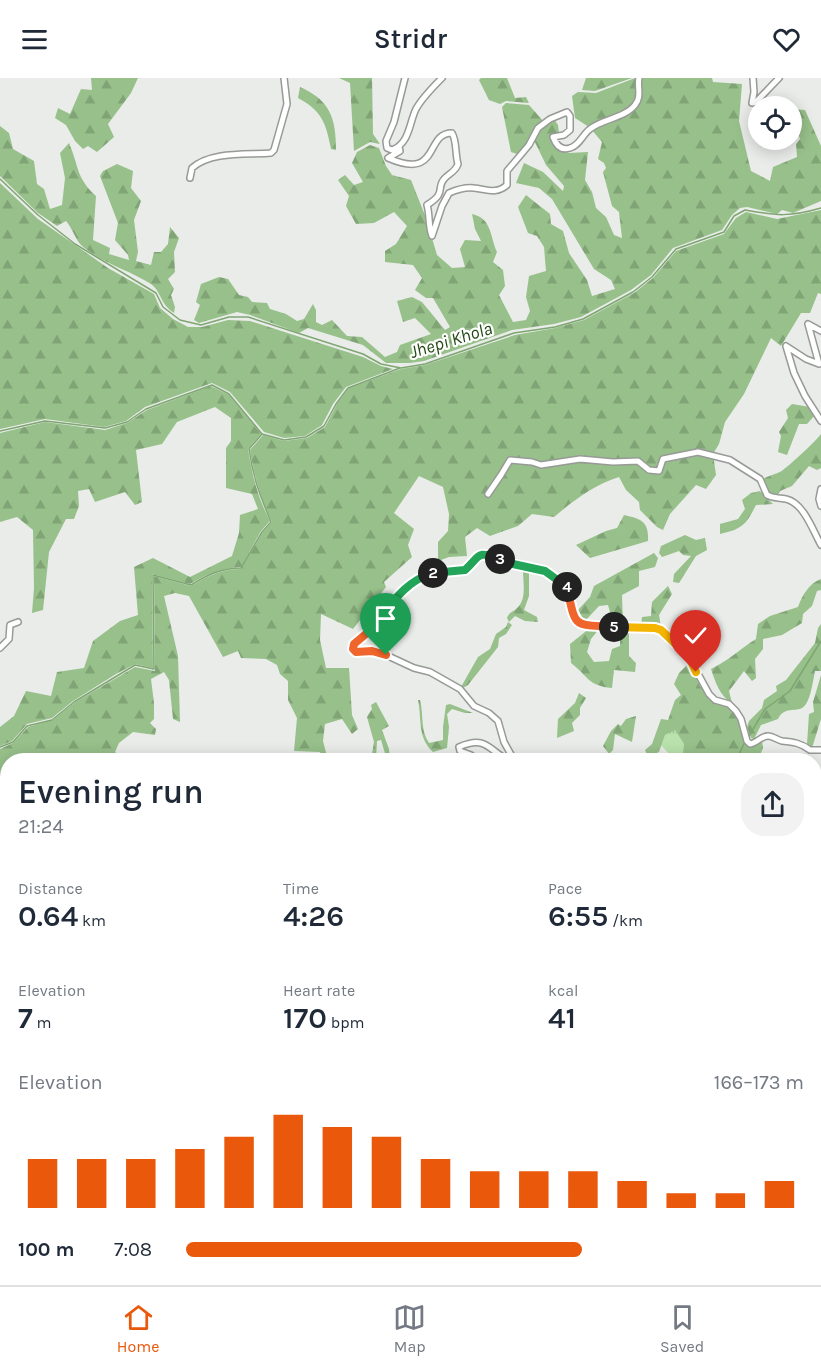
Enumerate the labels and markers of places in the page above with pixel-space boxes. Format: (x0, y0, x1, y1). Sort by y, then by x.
pin: 3 (485, 544, 515, 574)
pin: 2 (418, 558, 448, 588)
pin: 4 (552, 572, 582, 602)
pin (360, 593, 411, 655)
pin (670, 610, 721, 672)
pin: 5 (599, 612, 629, 642)

